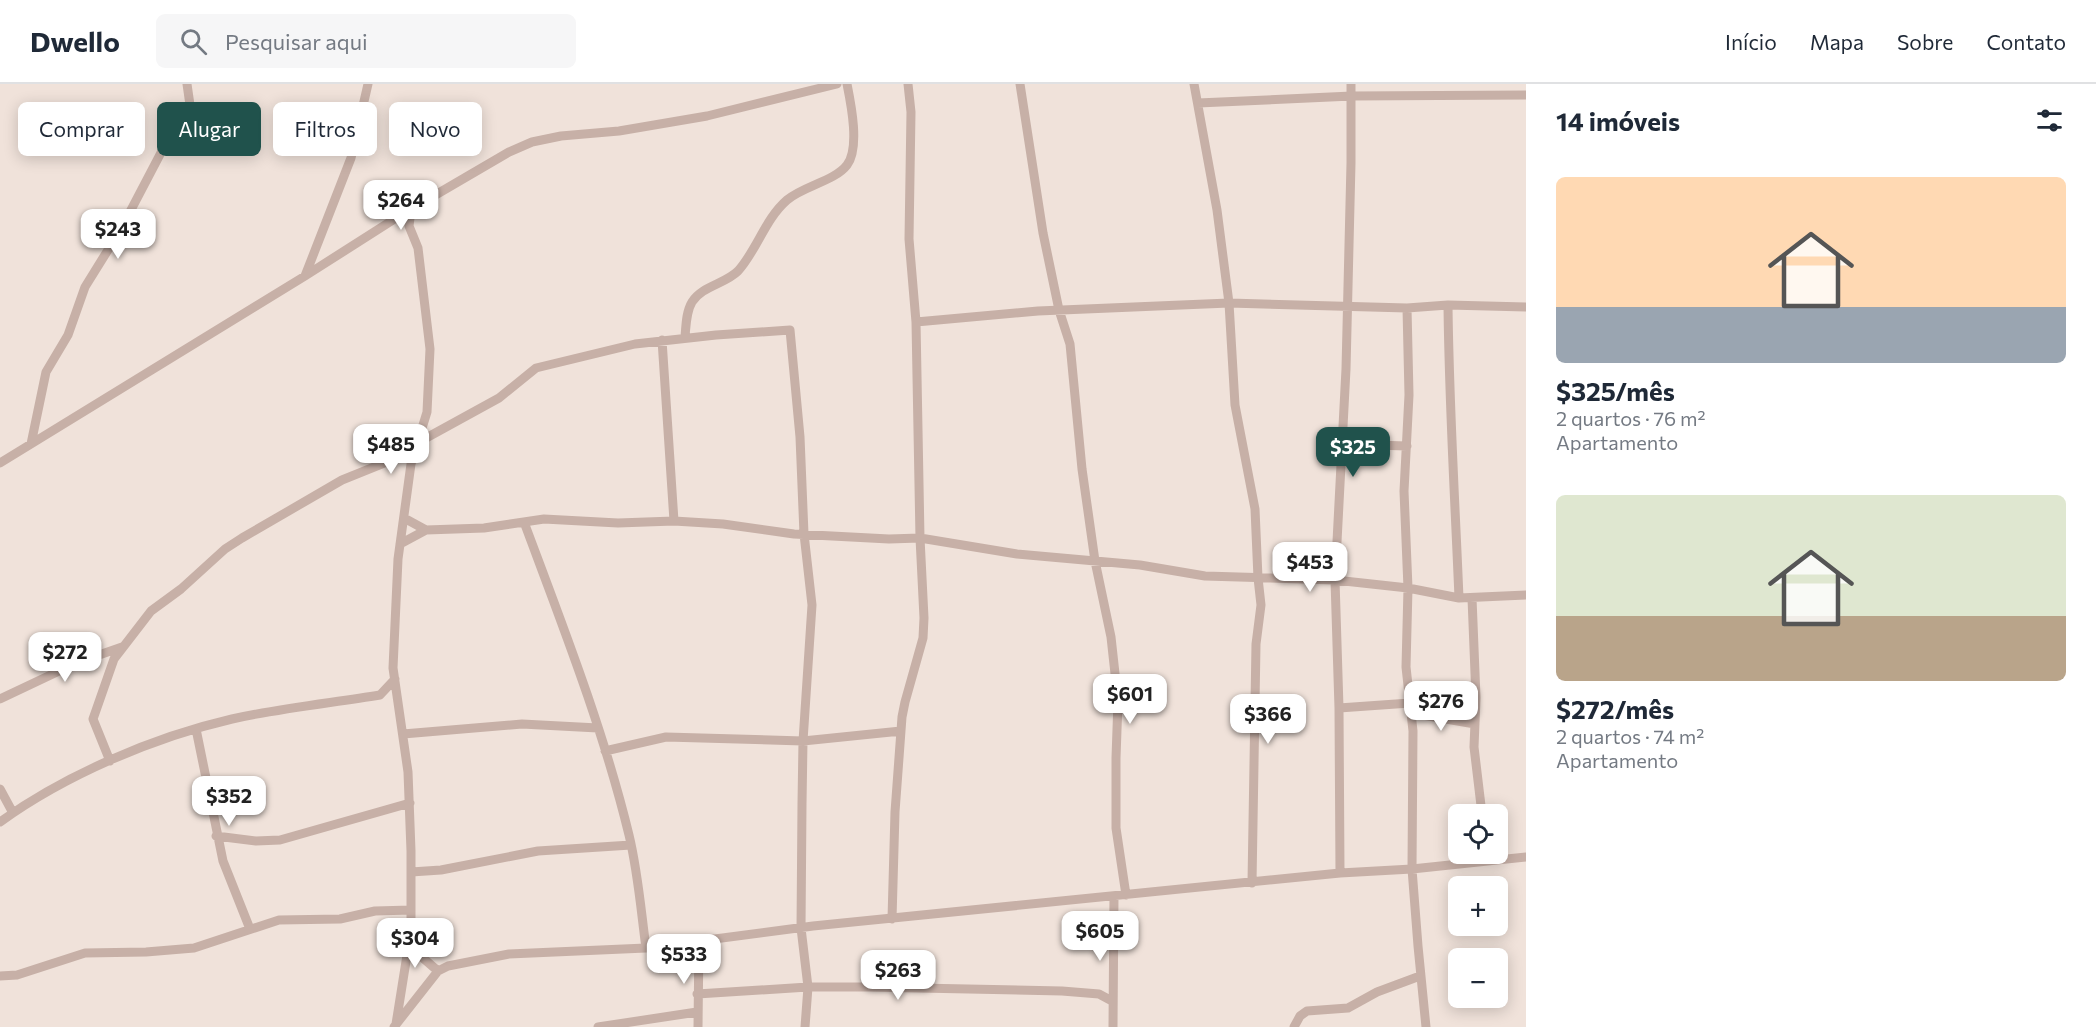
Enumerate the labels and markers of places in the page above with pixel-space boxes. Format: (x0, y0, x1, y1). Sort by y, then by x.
pin: $264 (365, 180, 437, 231)
pin: $243 (82, 209, 154, 260)
pin: $485 (355, 424, 427, 475)
pin: $325 (1317, 427, 1389, 478)
pin: $453 (1274, 542, 1346, 593)
pin: $272 (29, 632, 101, 683)
pin: $601 (1094, 674, 1166, 725)
pin: $276 (1405, 681, 1477, 732)
pin: $366 (1232, 694, 1304, 745)
pin: $352 (193, 776, 265, 827)
pin: $605 (1064, 911, 1136, 962)
pin: $304 (379, 918, 451, 969)
pin: $533 (648, 934, 720, 985)
pin: $263 (862, 950, 934, 1001)

